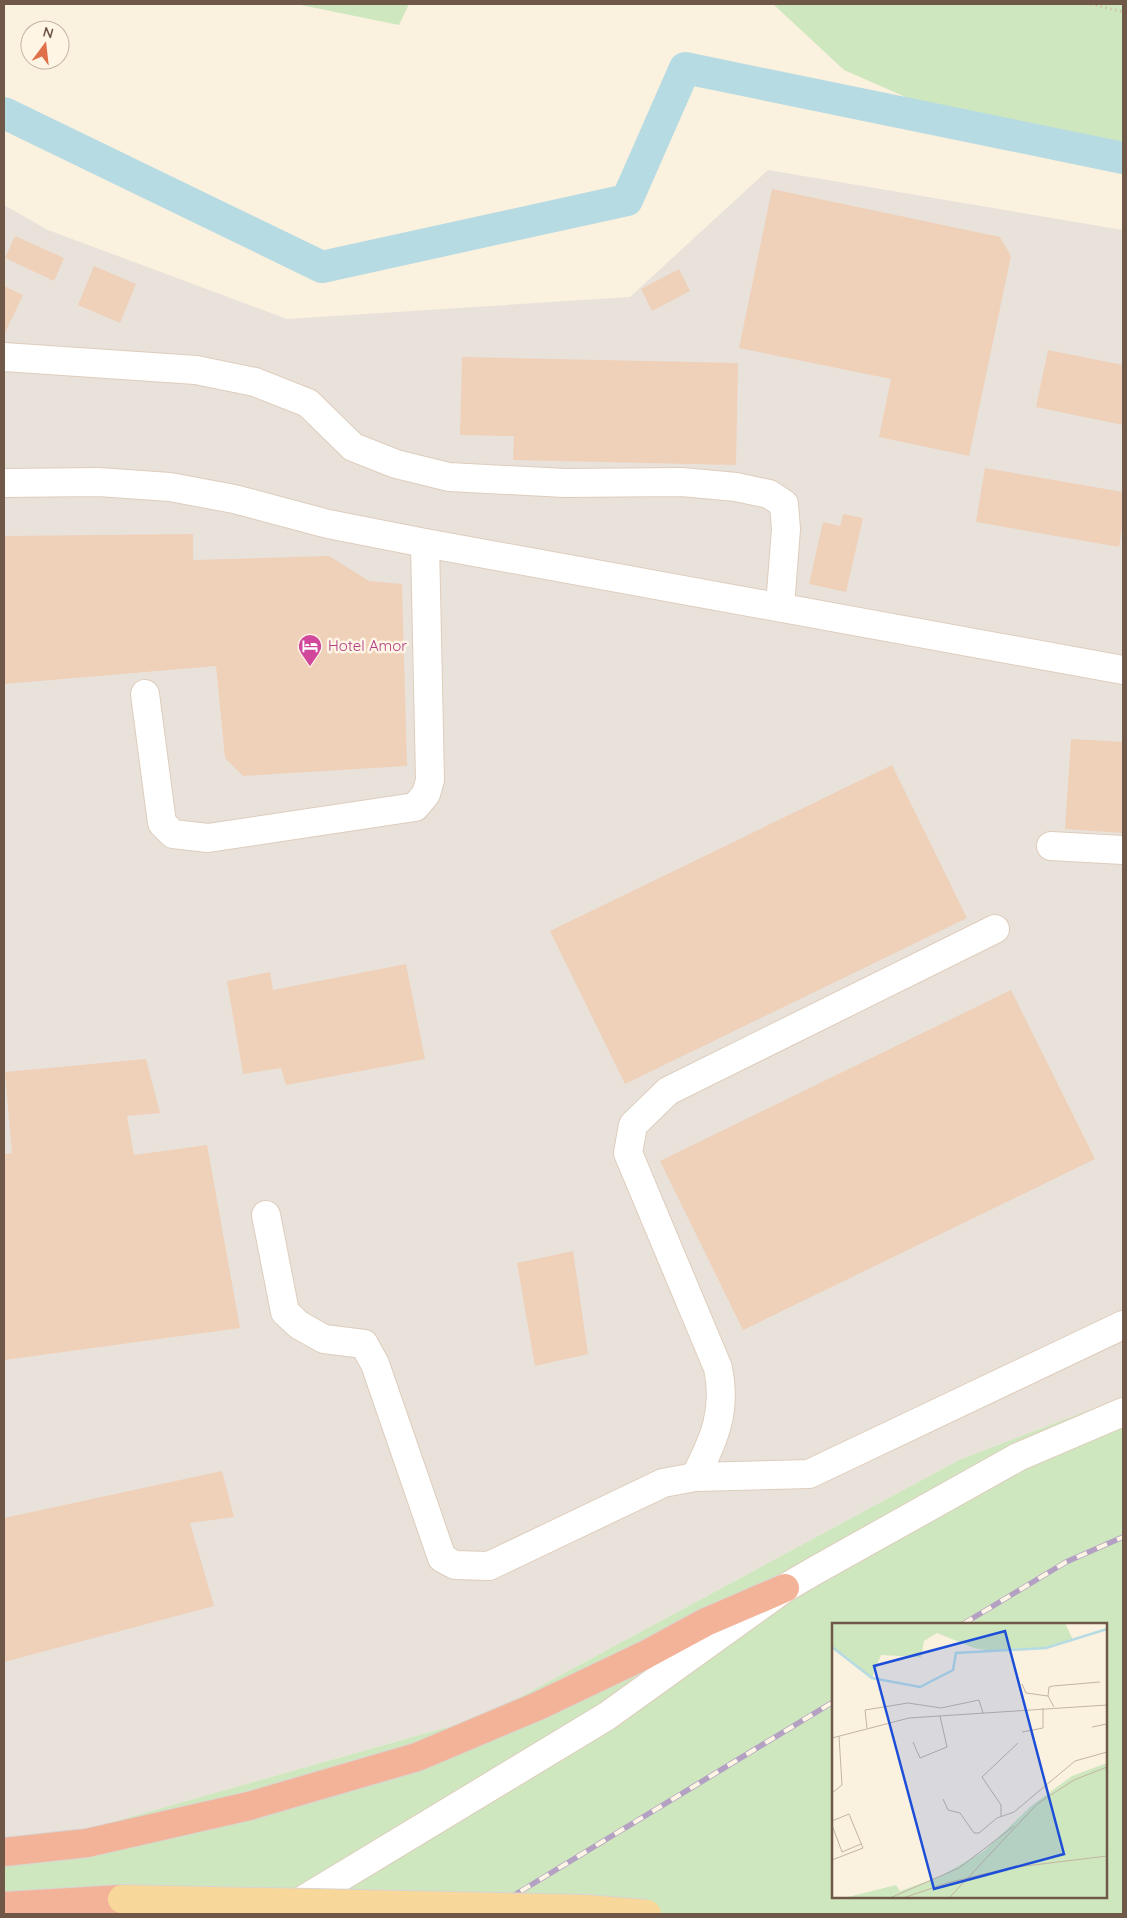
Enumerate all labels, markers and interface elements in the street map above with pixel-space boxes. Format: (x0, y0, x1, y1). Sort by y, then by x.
north arrow (20, 20, 70, 70)
text: N (41, 22, 56, 42)
hotel icon: Hotel Amor (297, 633, 323, 667)
place label: Hotel Amor (328, 636, 407, 655)
inset map (832, 1623, 1107, 1898)

